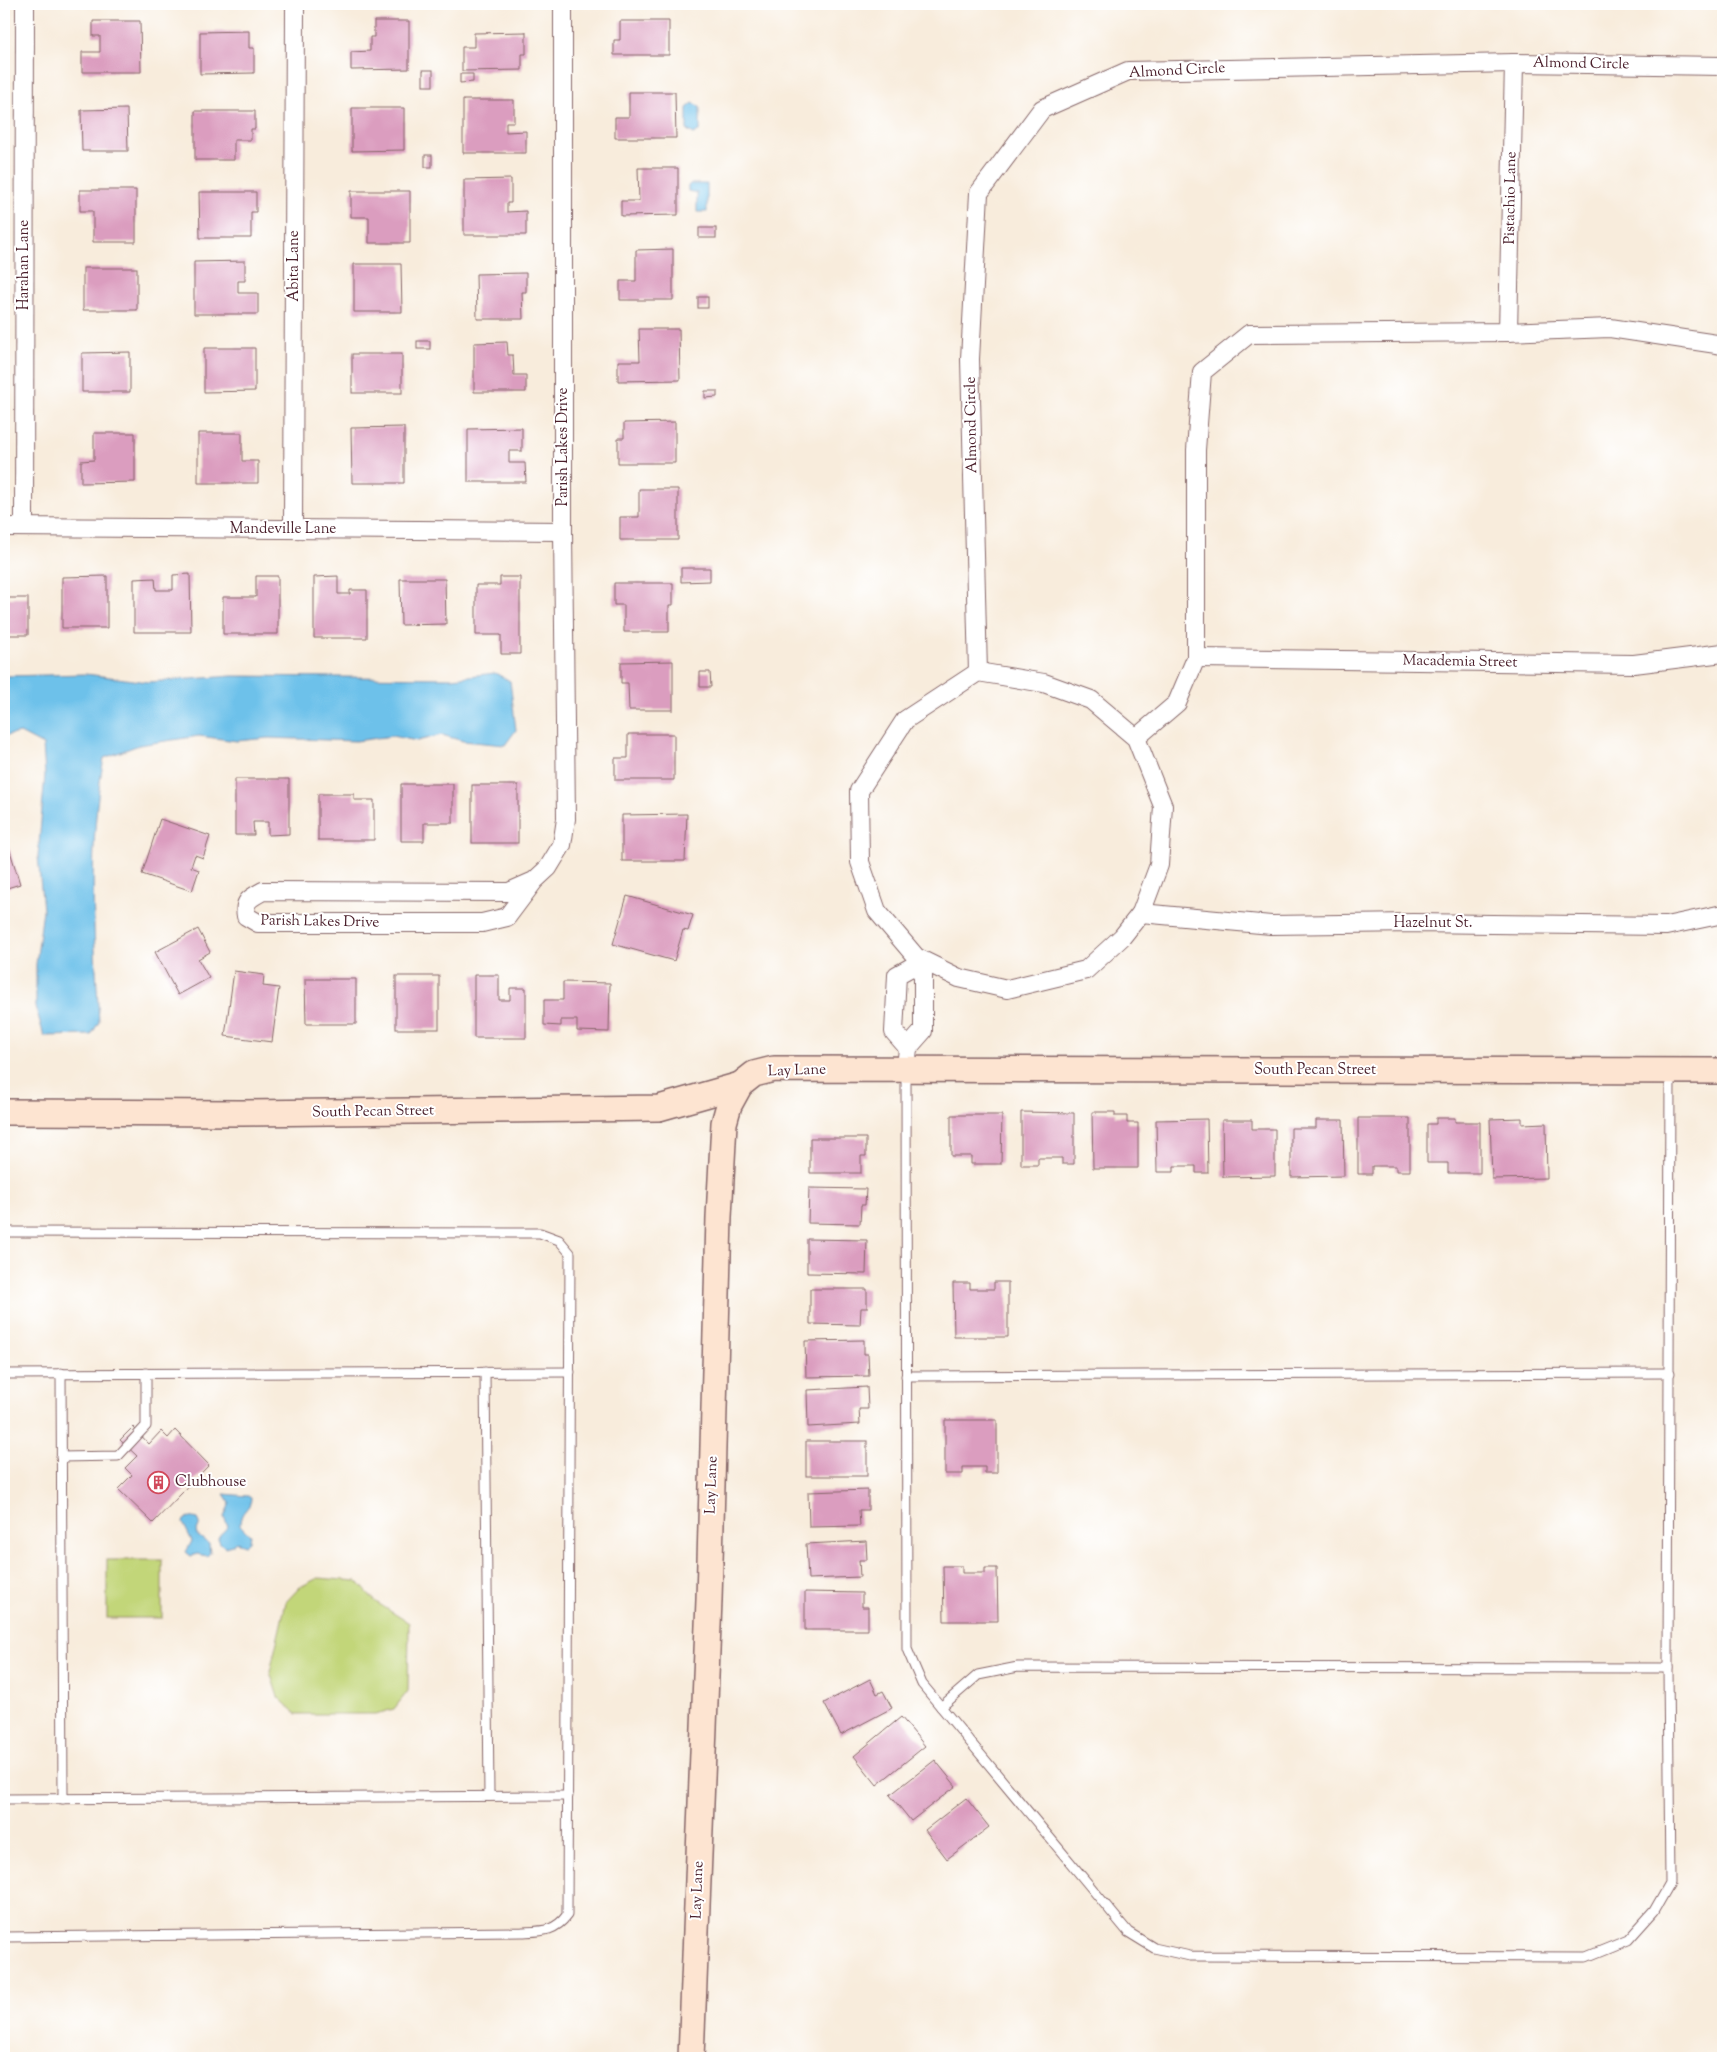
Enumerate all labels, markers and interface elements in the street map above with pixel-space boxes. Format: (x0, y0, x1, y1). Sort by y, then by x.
street label: Almond Circle (1533, 53, 1629, 75)
street label: Almond Circle (1128, 58, 1226, 84)
street label: Pistachio Lane (1500, 151, 1522, 245)
street label: Harahan Lane (14, 220, 35, 310)
street label: Abita Lane (284, 230, 305, 302)
street label: Almond Circle (961, 377, 983, 473)
street label: Parish Lakes Drive (553, 388, 574, 506)
street label: Mandeville Lane (230, 519, 336, 540)
street label: Macademia Street (1402, 650, 1518, 674)
street label: Parish Lakes Drive (260, 910, 380, 934)
street label: Hazelnut St. (1393, 913, 1473, 934)
street label: Lay Lane (768, 1059, 826, 1083)
street label: South Pecan Street (1254, 1060, 1376, 1081)
street label: South Pecan Street (312, 1100, 434, 1124)
street label: Lay Lane (700, 1456, 724, 1514)
building icon: Clubhouse (147, 1470, 171, 1494)
place label: Clubhouse (175, 1472, 246, 1493)
street label: Lay Lane (686, 1861, 710, 1919)

